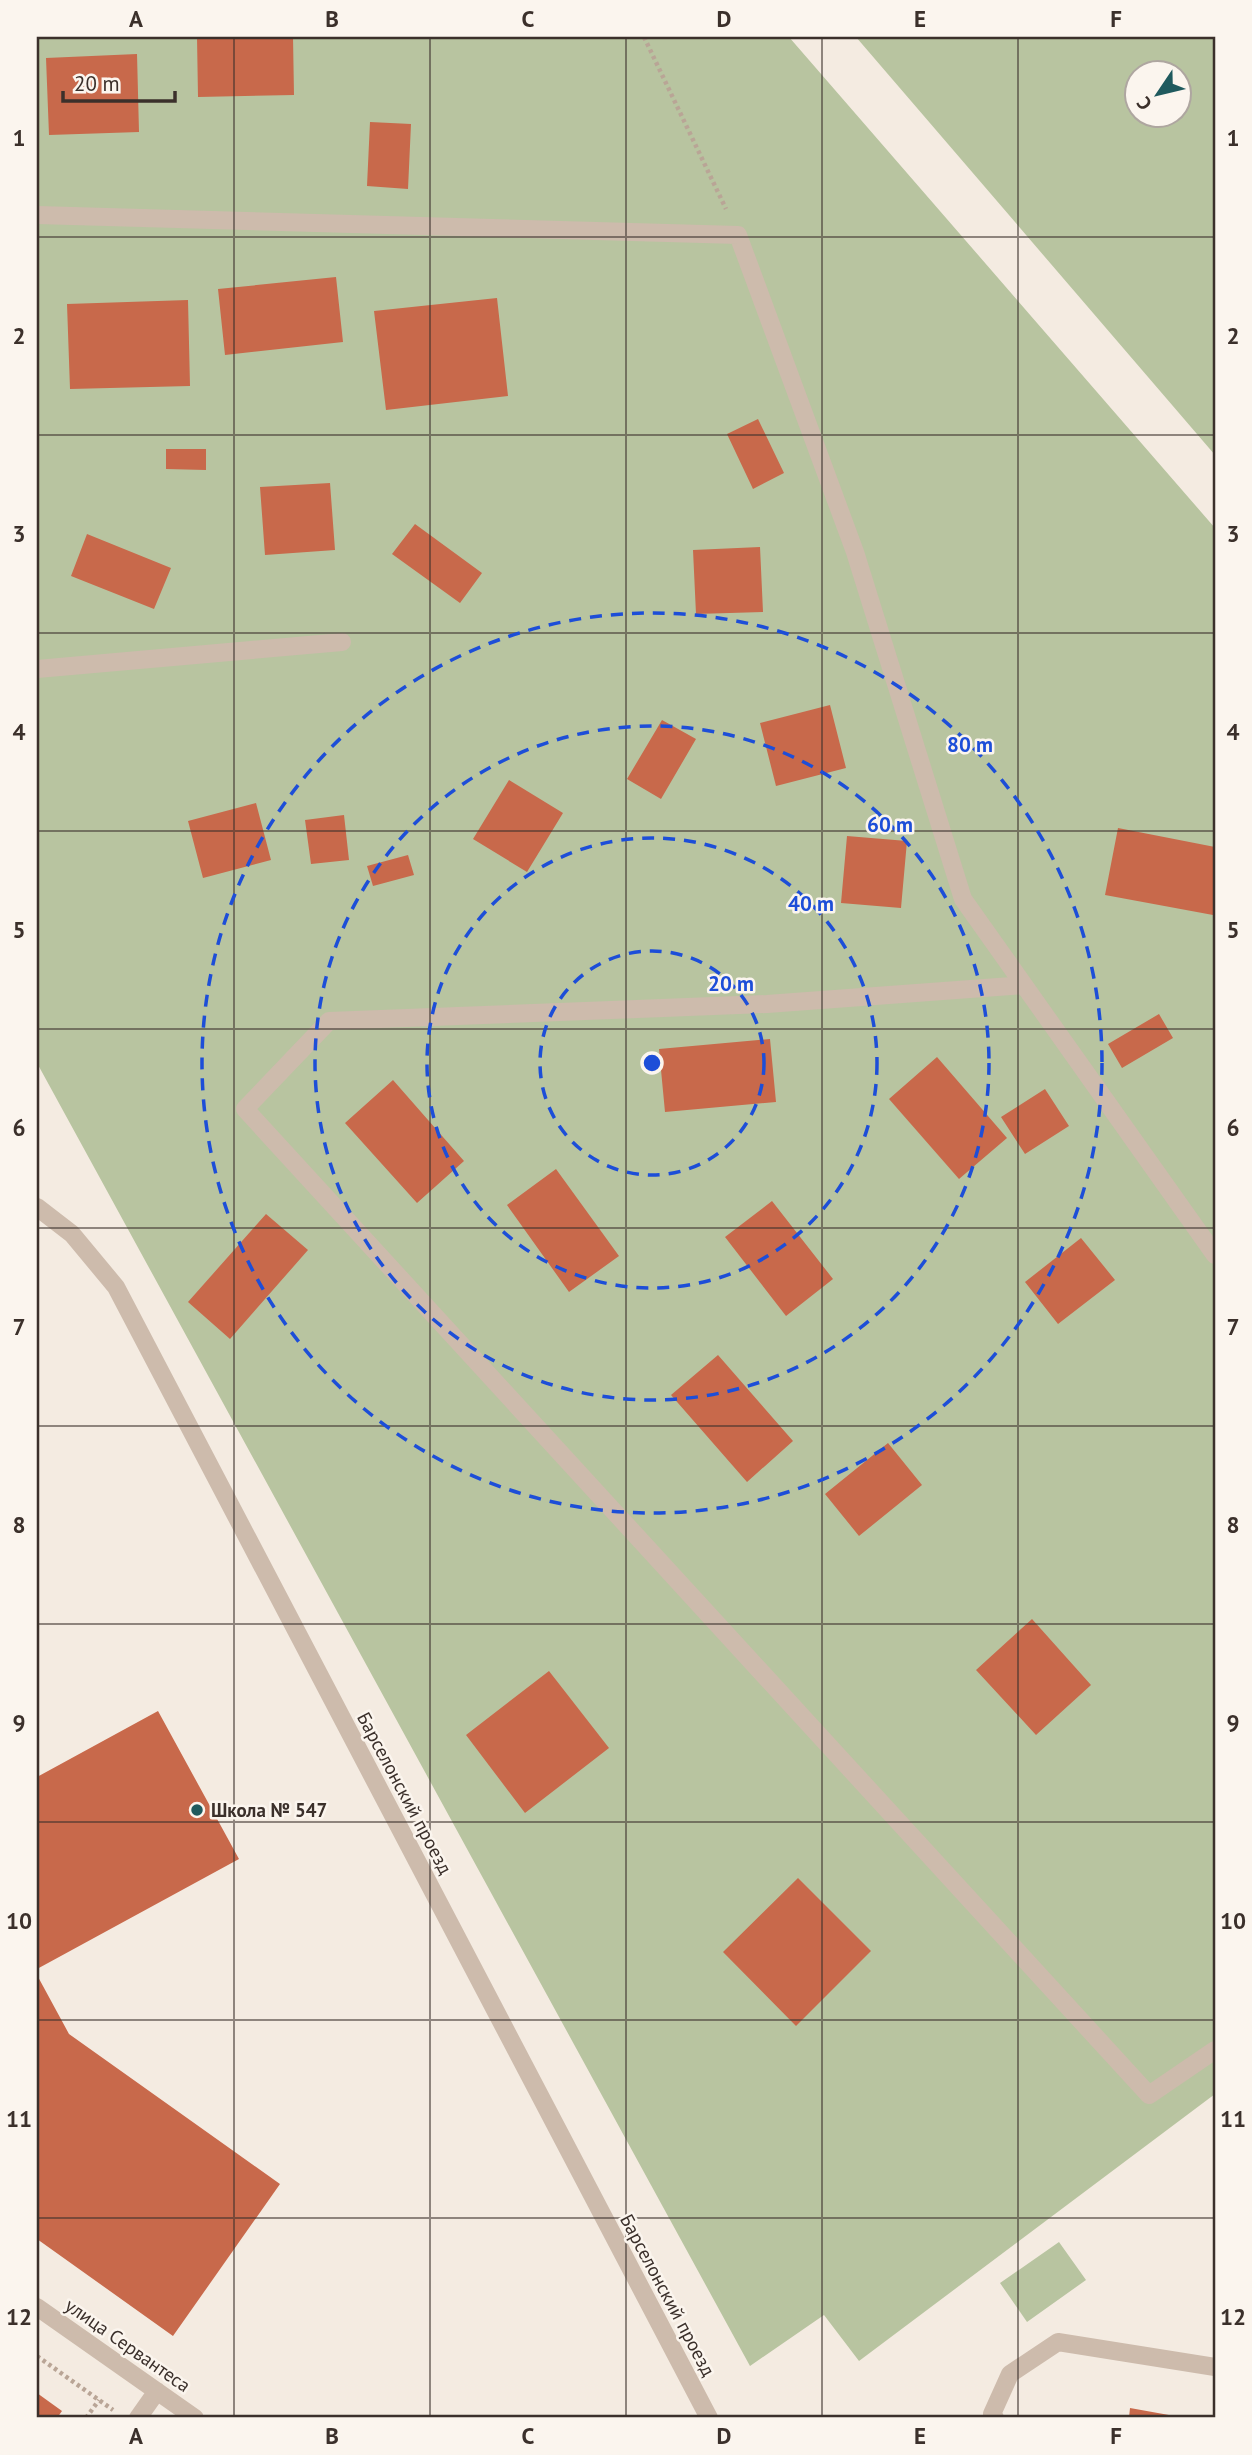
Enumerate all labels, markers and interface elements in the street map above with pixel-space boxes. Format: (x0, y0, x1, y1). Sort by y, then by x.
text: A (129, 4, 143, 33)
text: B (325, 4, 339, 33)
text: C (522, 4, 535, 33)
text: D (717, 4, 731, 33)
text: E (914, 4, 926, 33)
text: F (1110, 4, 1122, 33)
scale bar (63, 60, 175, 104)
north arrow (1122, 60, 1192, 130)
text: 20 m (74, 70, 120, 97)
text: С (1131, 92, 1157, 115)
text: 1 (12, 123, 26, 152)
text: 1 (1226, 123, 1240, 152)
text: 2 (12, 321, 26, 350)
text: 2 (1226, 321, 1240, 350)
text: 3 (12, 519, 26, 548)
text: 3 (1226, 519, 1240, 548)
text: 4 (12, 717, 26, 746)
text: 4 (1226, 717, 1240, 746)
text: 80 m (947, 731, 993, 758)
text: 60 m (867, 811, 913, 838)
text: 40 m (788, 890, 834, 917)
text: 5 (12, 915, 26, 944)
text: 5 (1226, 915, 1240, 944)
text: 20 m (708, 970, 754, 997)
centre of rings (640, 1051, 664, 1075)
text: 6 (12, 1113, 26, 1142)
text: 6 (1226, 1113, 1240, 1142)
text: 7 (12, 1312, 26, 1341)
text: 7 (1226, 1312, 1240, 1341)
text: 8 (12, 1510, 26, 1539)
text: 8 (1226, 1510, 1240, 1539)
text: 9 (12, 1708, 26, 1737)
street label: Барселонский проезд (352, 1708, 458, 1878)
text: 9 (1226, 1708, 1240, 1737)
place label: Школа № 547 (211, 1798, 327, 1822)
marker: Школа № 547 (189, 1802, 205, 1818)
text: 10 (6, 1906, 32, 1935)
text: 10 (1220, 1906, 1246, 1935)
text: 11 (6, 2104, 32, 2133)
text: 11 (1220, 2104, 1246, 2133)
street label: Барселонский проезд (615, 2210, 721, 2380)
street label: улица Сервантеса (61, 2293, 195, 2397)
text: 12 (6, 2302, 32, 2331)
text: 12 (1220, 2302, 1246, 2331)
text: A (129, 2421, 143, 2450)
text: B (325, 2421, 339, 2450)
text: C (522, 2421, 535, 2450)
text: D (717, 2421, 731, 2450)
text: E (914, 2421, 926, 2450)
text: F (1110, 2421, 1122, 2450)

